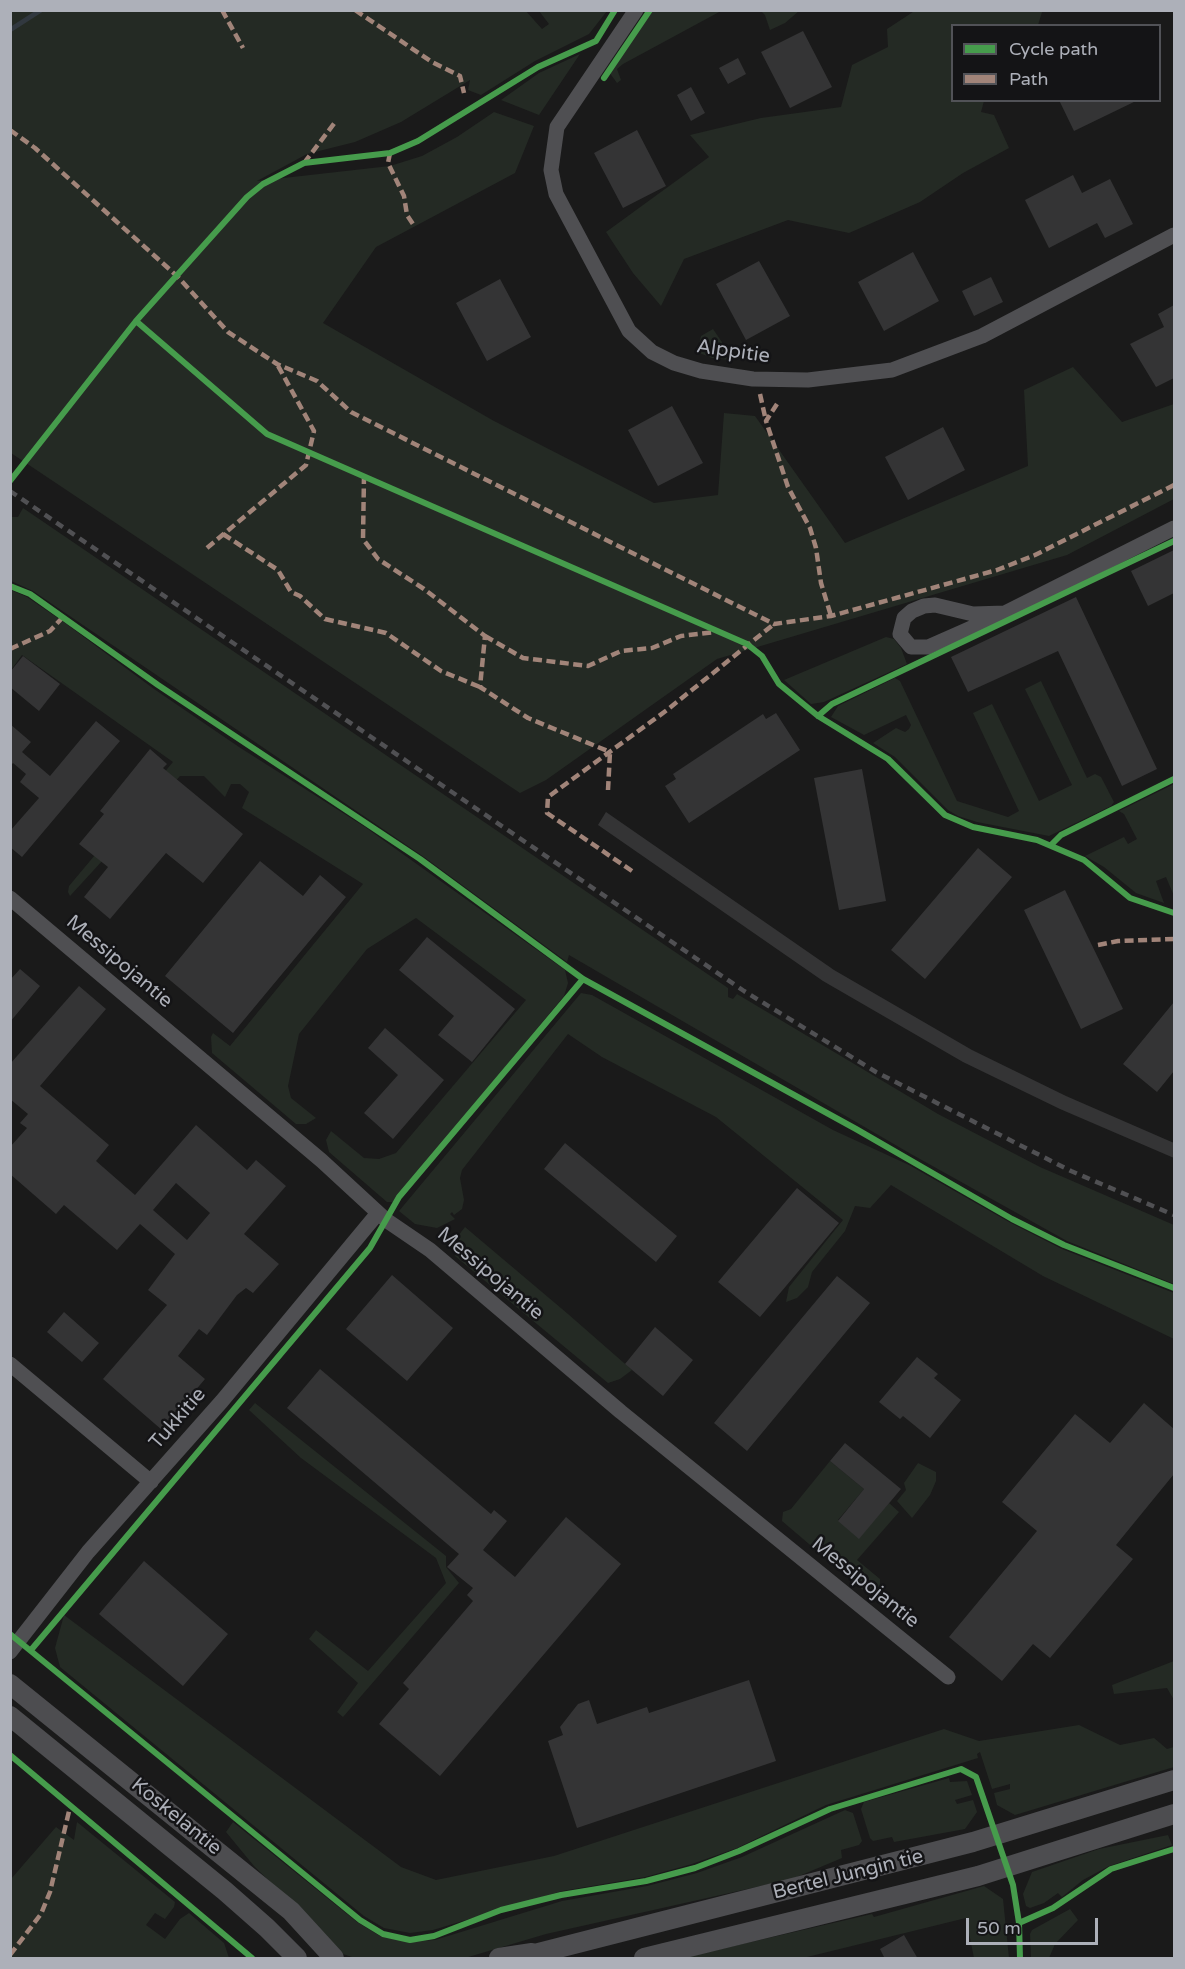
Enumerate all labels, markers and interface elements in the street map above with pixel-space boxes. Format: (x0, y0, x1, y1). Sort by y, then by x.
legend (951, 24, 1161, 102)
text: Cycle path (1009, 38, 1098, 60)
text: Path (1009, 68, 1048, 90)
street label: Alppitie (695, 335, 771, 369)
street label: Messipojantie (61, 911, 177, 1013)
street label: Messipojantie (432, 1223, 548, 1325)
street label: Tukkitie (145, 1383, 211, 1455)
street label: Messipojantie (806, 1532, 924, 1634)
street label: Koskelantie (126, 1773, 226, 1861)
street label: Bertel Jungin tie (770, 1845, 926, 1905)
scale bar (969, 1906, 1101, 1944)
text: 50 m (977, 1917, 1021, 1939)

